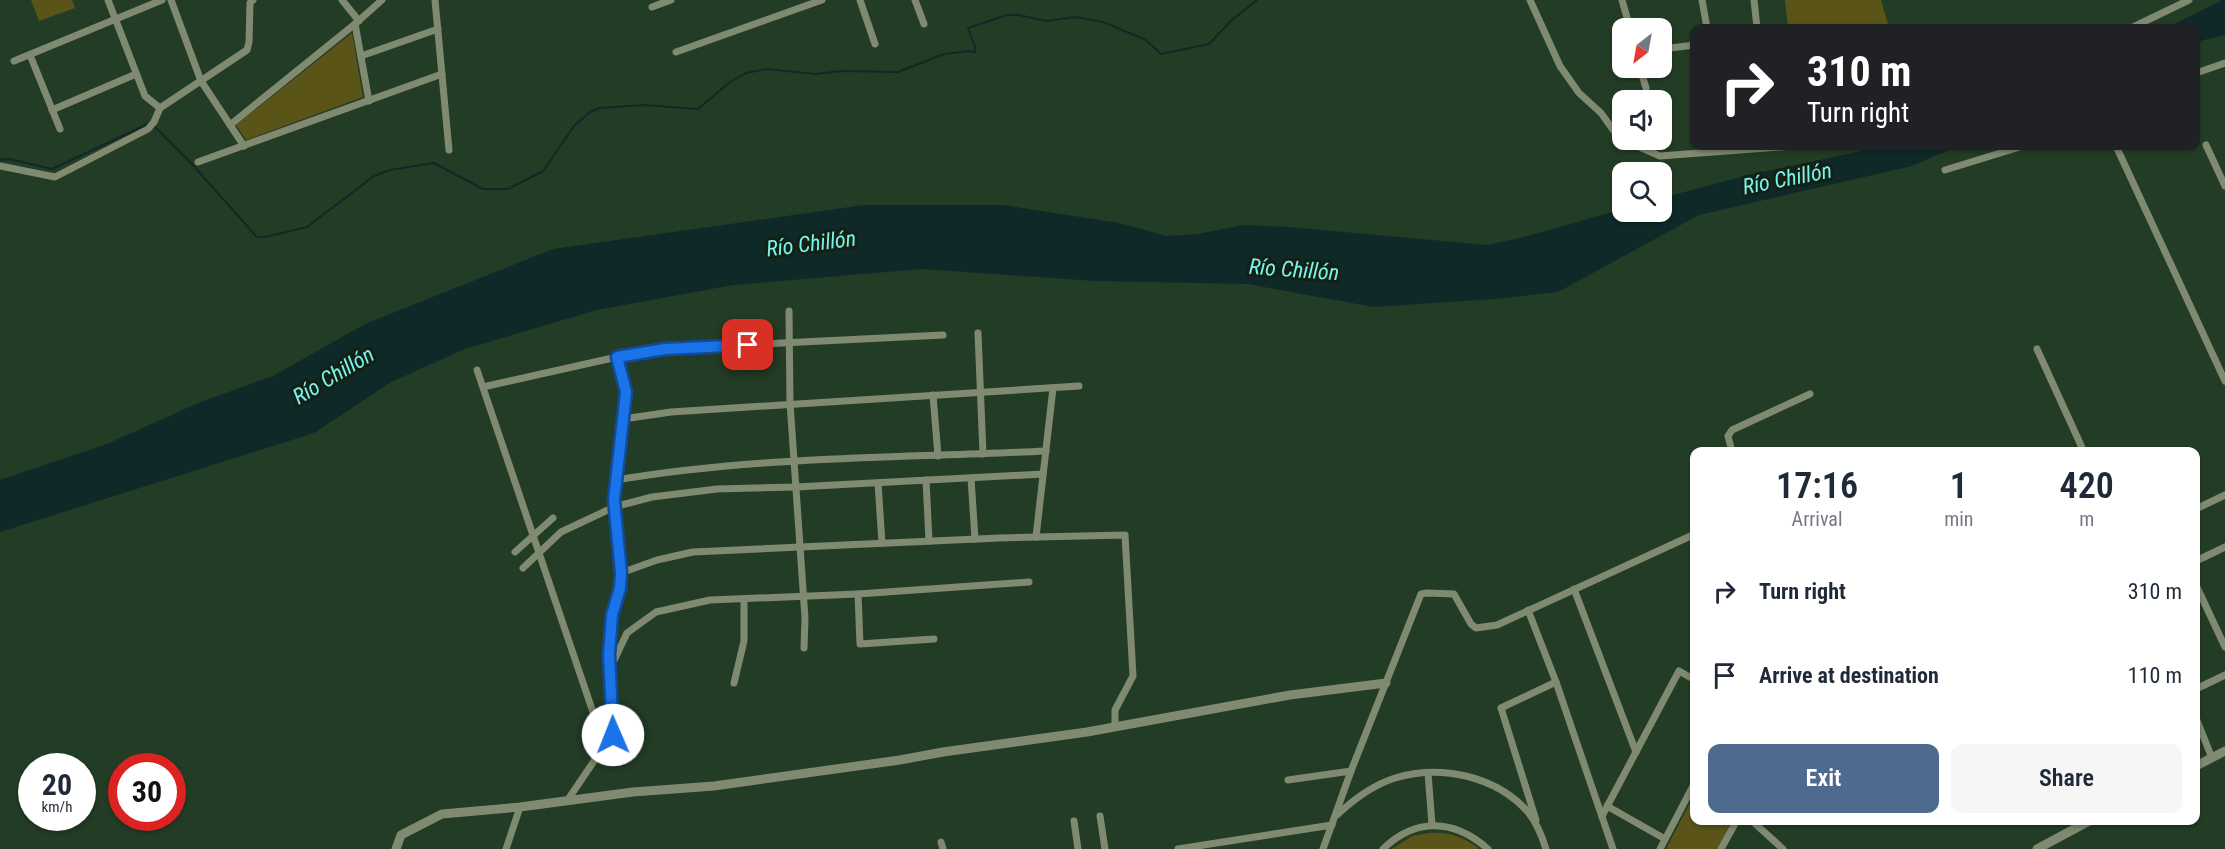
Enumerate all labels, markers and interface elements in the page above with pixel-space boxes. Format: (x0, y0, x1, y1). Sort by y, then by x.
north arrow (1612, 18, 1672, 78)
map controls (1612, 18, 1672, 222)
text: 310 m (1807, 47, 1912, 96)
icon: right (1708, 48, 1786, 126)
button: sound (1612, 90, 1672, 150)
text: Turn right (1807, 97, 1909, 129)
water label: Río Chillón (1740, 158, 1834, 199)
button: search (1612, 162, 1672, 222)
water label: Río Chillón (765, 226, 857, 261)
water label: Río Chillón (1248, 254, 1340, 285)
pin (722, 319, 773, 370)
icon: arrive (731, 328, 764, 361)
water label: Río Chillón (288, 341, 378, 409)
text: 17:16 (1776, 465, 1858, 507)
text: 1 (1950, 465, 1968, 507)
text: 420 (2060, 465, 2114, 507)
text: Arrival (1792, 507, 1843, 531)
text: min (1944, 507, 1973, 531)
text: m (2079, 507, 2094, 531)
icon: right (1708, 575, 1741, 608)
text: Turn right (1759, 579, 1846, 604)
text: 310 m (2128, 579, 2182, 604)
icon: arrive (1708, 659, 1741, 692)
text: Arrive at destination (1759, 663, 1939, 688)
text: 110 m (2128, 663, 2182, 688)
position arrow (581, 703, 645, 767)
button: Exit (1708, 744, 1939, 813)
button: Share (1951, 744, 2182, 813)
speed limit sign: 30 (108, 753, 186, 831)
text: 20 (42, 767, 72, 802)
text: km/h (42, 798, 72, 816)

